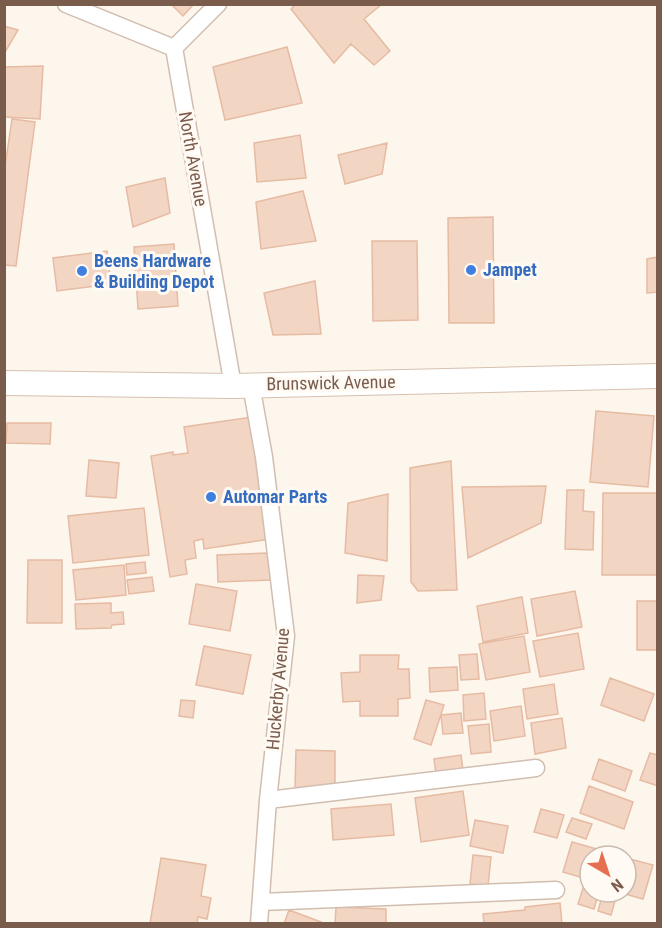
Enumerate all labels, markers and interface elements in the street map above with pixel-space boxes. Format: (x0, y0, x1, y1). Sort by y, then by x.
street label: North Avenue (175, 110, 212, 208)
place label: Beens Hardware & Building Depot (94, 250, 215, 292)
place label: Jampet (483, 259, 537, 280)
marker: Jampet (464, 263, 478, 277)
marker: Beens Hardware & Building Depot (75, 264, 89, 278)
street label: Brunswick Avenue (266, 371, 396, 394)
place label: Automar Parts (223, 486, 327, 507)
marker: Automar Parts (204, 490, 218, 504)
street label: Huckerby Avenue (262, 627, 293, 751)
north arrow (578, 844, 638, 904)
text: N (607, 875, 627, 896)

